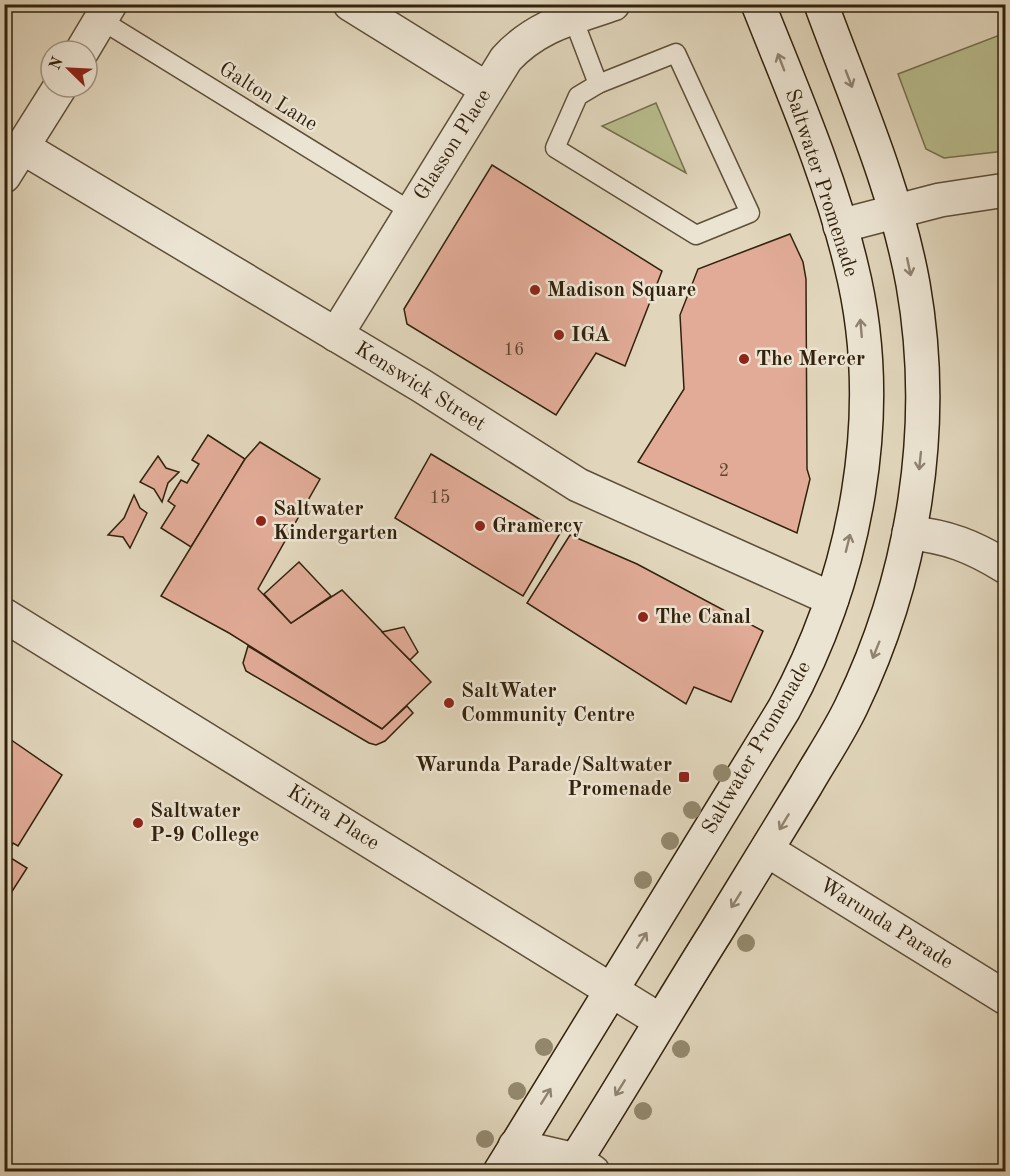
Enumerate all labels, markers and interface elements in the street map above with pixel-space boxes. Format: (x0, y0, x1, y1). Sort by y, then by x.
north arrow (39, 39, 99, 99)
one-way arrow (774, 53, 785, 72)
text: N (47, 54, 67, 73)
street label: Galton Lane (215, 59, 321, 135)
one-way arrow (845, 69, 856, 88)
street label: Glasson Place (411, 86, 495, 204)
street label: Saltwater Promenade (781, 87, 861, 279)
one-way arrow (904, 256, 915, 276)
place label: Madison Square (547, 280, 696, 301)
marker: Madison Square (528, 283, 542, 297)
one-way arrow (855, 319, 866, 339)
place label: IGA (571, 325, 610, 346)
marker: IGA (552, 328, 566, 342)
street label: Kenswick Street (351, 338, 489, 436)
house number: 16 (504, 341, 524, 359)
place label: The Mercer (756, 349, 865, 370)
marker: The Mercer (737, 352, 751, 366)
one-way arrow (914, 450, 925, 470)
house number: 2 (719, 462, 729, 480)
house number: 15 (430, 489, 450, 507)
place label: Saltwater Kindergarten (273, 499, 398, 544)
marker: Saltwater Kindergarten (254, 514, 268, 528)
place label: Gramercy (492, 516, 584, 537)
marker: Gramercy (473, 519, 487, 533)
one-way arrow (843, 534, 854, 553)
place label: The Canal (655, 607, 751, 628)
marker: The Canal (636, 610, 650, 624)
one-way arrow (869, 640, 880, 659)
street label: Saltwater Promenade (699, 658, 815, 838)
place label: SaltWater Community Centre (461, 681, 635, 726)
marker: SaltWater Community Centre (442, 696, 456, 710)
place label: Warunda Parade/Saltwater Promenade (415, 755, 672, 800)
marker: Warunda Parade/Saltwater Promenade (677, 770, 691, 784)
street label: Kirra Place (283, 781, 383, 855)
place label: Saltwater P-9 College (150, 801, 259, 846)
one-way arrow (777, 813, 789, 830)
marker: Saltwater P-9 College (131, 816, 145, 830)
street label: Warunda Parade (816, 875, 956, 973)
one-way arrow (729, 891, 742, 908)
one-way arrow (637, 932, 649, 949)
one-way arrow (613, 1079, 625, 1096)
one-way arrow (540, 1088, 552, 1105)

